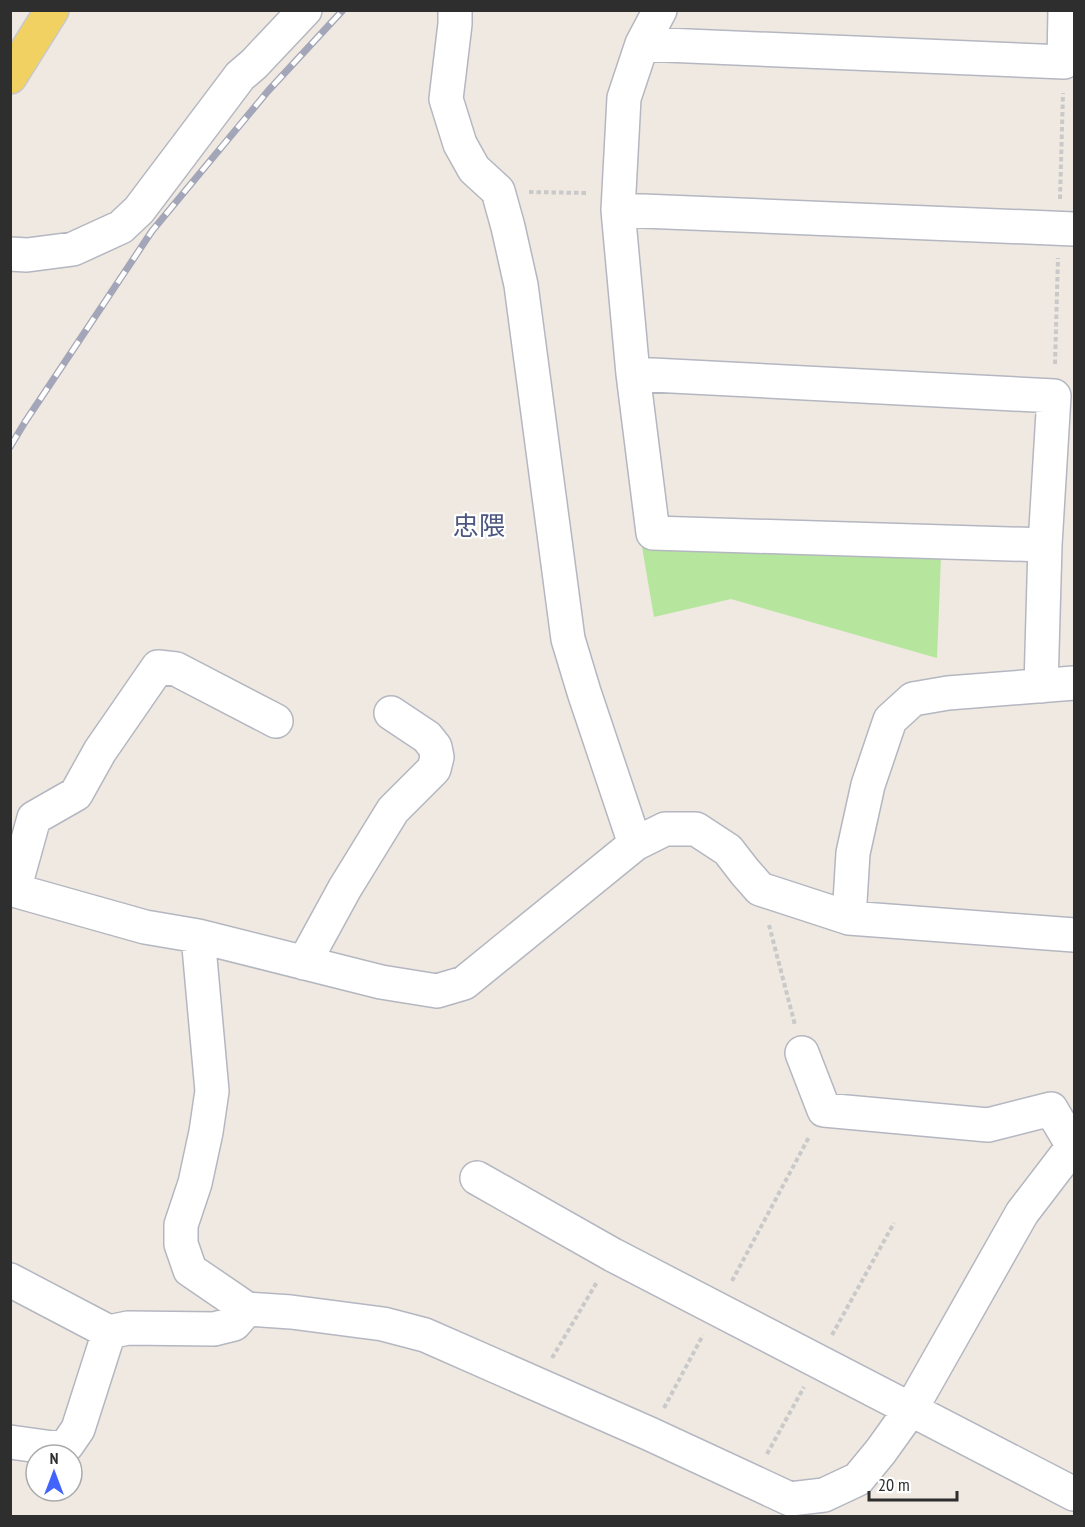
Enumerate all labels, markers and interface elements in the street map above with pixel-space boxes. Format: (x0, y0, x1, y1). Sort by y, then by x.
district label: 忠隈 (453, 509, 505, 542)
north arrow (24, 1443, 84, 1503)
text: N (50, 1448, 58, 1468)
scale bar (869, 1464, 958, 1502)
text: 20 m (878, 1473, 910, 1496)

